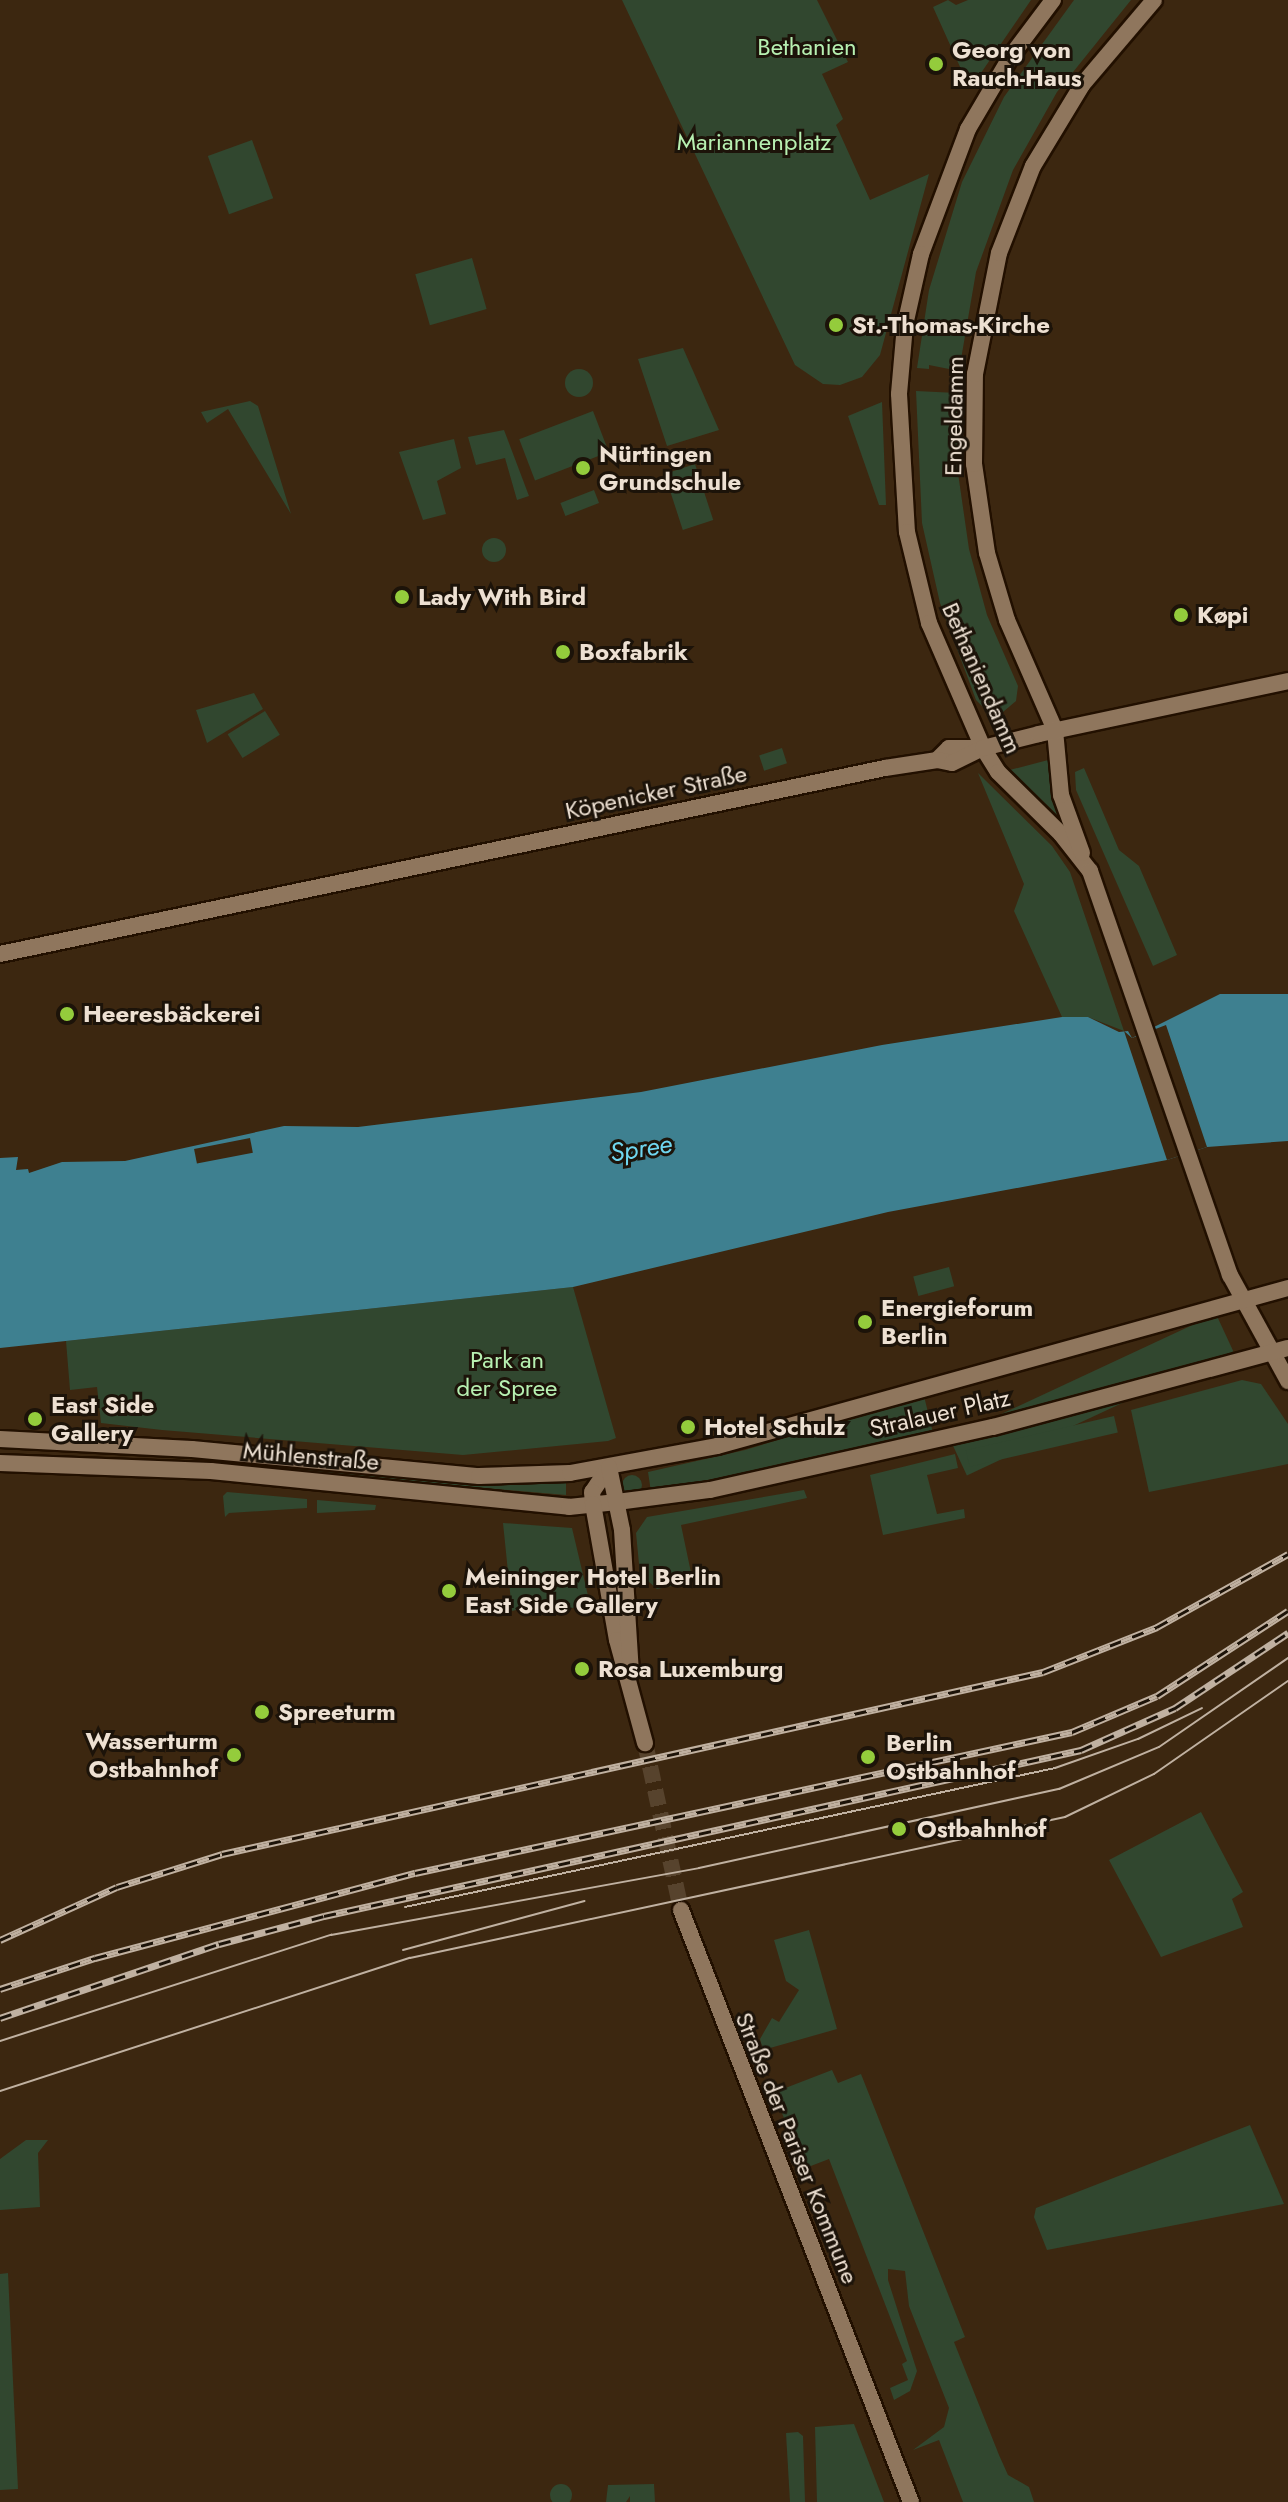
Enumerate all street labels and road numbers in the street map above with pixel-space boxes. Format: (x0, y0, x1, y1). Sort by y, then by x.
street label: Engeldamm (939, 356, 969, 476)
street label: Bethaniendamm (936, 598, 1028, 758)
street label: Köpenicker Straße (563, 759, 749, 825)
street label: Stralauer Platz (867, 1383, 1013, 1443)
street label: Mühlenstraße (242, 1436, 380, 1476)
street label: Straße der Pariser Kommune (729, 2008, 865, 2288)

